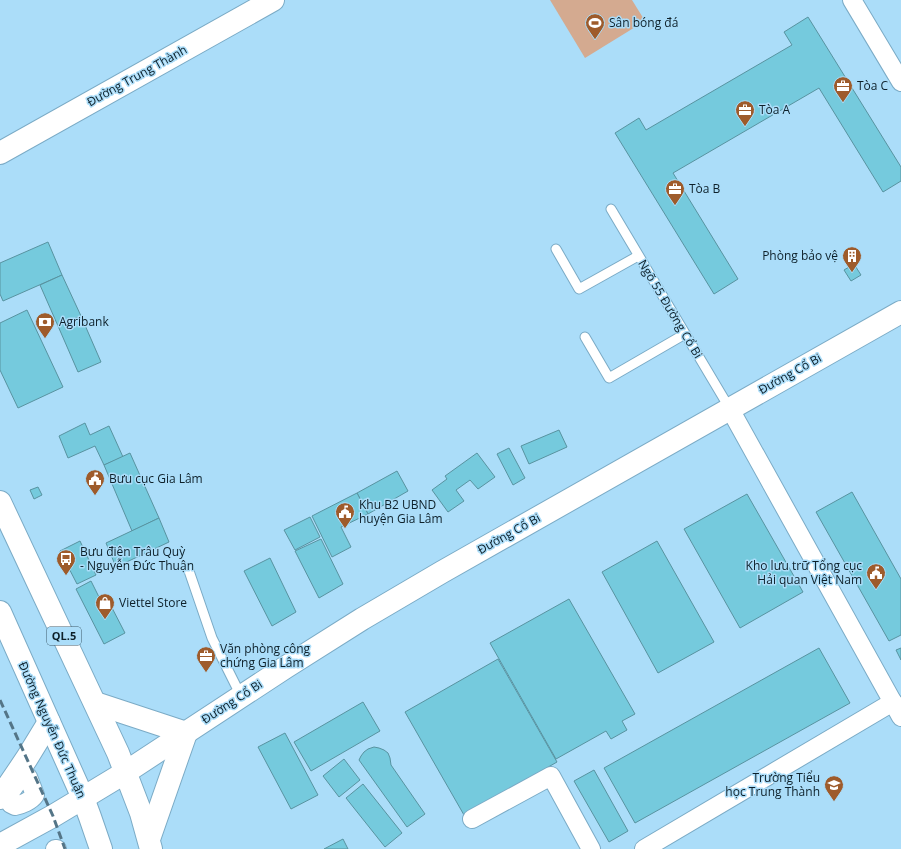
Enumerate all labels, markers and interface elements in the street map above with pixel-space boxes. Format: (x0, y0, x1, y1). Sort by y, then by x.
sports icon: Sân bóng đá (584, 12, 606, 40)
place label: Sân bóng đá (609, 14, 678, 31)
street label: Đường Trung Thành (84, 41, 190, 110)
office icon: Tòa C (832, 75, 854, 103)
place label: Tòa C (857, 77, 889, 94)
office icon: Tòa A (734, 99, 756, 127)
place label: Tòa A (759, 101, 791, 118)
office icon: Tòa B (664, 178, 686, 206)
place label: Tòa B (689, 180, 721, 197)
building icon: Phòng bảo vệ (841, 245, 863, 273)
place label: Phòng bảo vệ (762, 247, 838, 264)
street label: Ngõ 55 Đường Cổ Bi (634, 256, 707, 361)
bank icon: Agribank (34, 311, 56, 339)
place label: Agribank (59, 313, 109, 330)
street label: Đường Cổ Bi (755, 349, 824, 398)
public building icon: Bưu cục Gia Lâm (84, 468, 106, 496)
place label: Bưu cục Gia Lâm (109, 470, 203, 487)
place label: Khu B2 UBND huyện Gia Lâm (359, 496, 443, 527)
public building icon: Khu B2 UBND huyện Gia Lâm (334, 501, 356, 529)
street label: Đường Cổ Bi (474, 509, 543, 558)
place label: Bưu điện Trâu Quỳ - Nguyễn Đức Thuận (80, 543, 194, 574)
bus stop icon: Bưu điện Trâu Quỳ - Nguyễn Đức Thuận (55, 548, 77, 576)
place label: Kho lưu trữ Tổng cục Hải quan Việt Nam (746, 557, 862, 588)
public building icon: Kho lưu trữ Tổng cục Hải quan Việt Nam (865, 562, 887, 590)
shop icon: Viettel Store (94, 592, 116, 620)
place label: Viettel Store (119, 594, 187, 611)
road number: QL.5 (47, 627, 81, 645)
place label: Văn phòng công chứng Gia Lâm (220, 640, 311, 671)
office icon: Văn phòng công chứng Gia Lâm (195, 645, 217, 673)
street label: Đường Nguyễn Đức Thuận (15, 659, 90, 801)
street label: Đường Cổ Bi (198, 675, 266, 728)
place label: Trường Tiểu học Trung Thành (725, 769, 820, 800)
school or university icon: Trường Tiểu học Trung Thành (823, 774, 845, 802)

